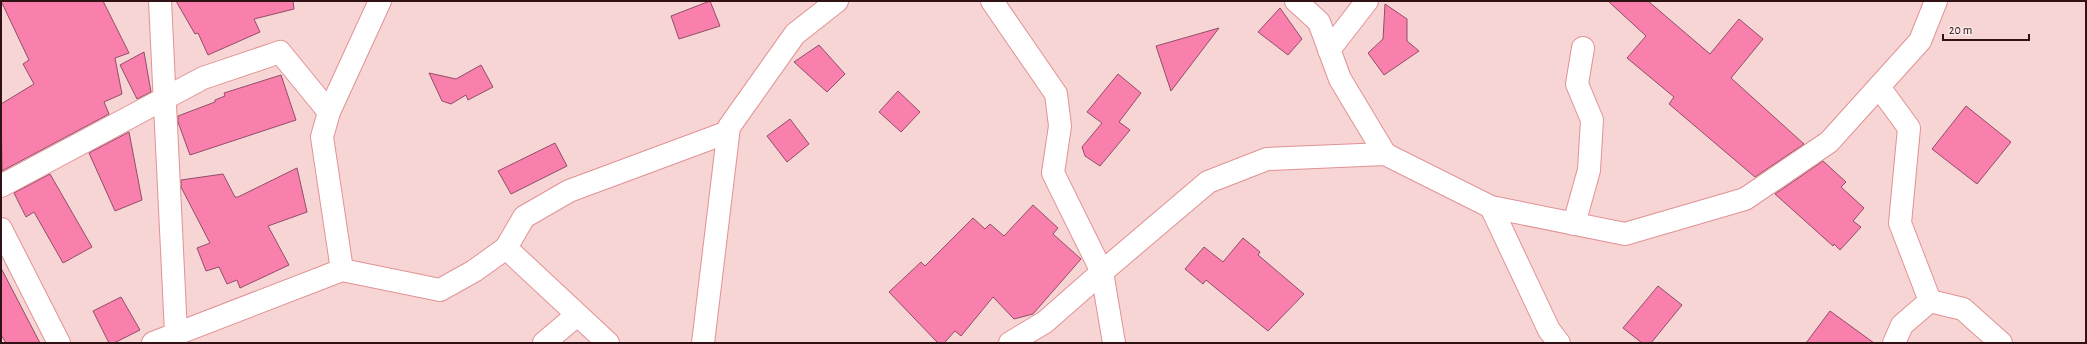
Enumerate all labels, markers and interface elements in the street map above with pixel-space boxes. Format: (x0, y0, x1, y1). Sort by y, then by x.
scale bar (1943, 16, 2029, 42)
text: 20 m (1949, 24, 1972, 36)

